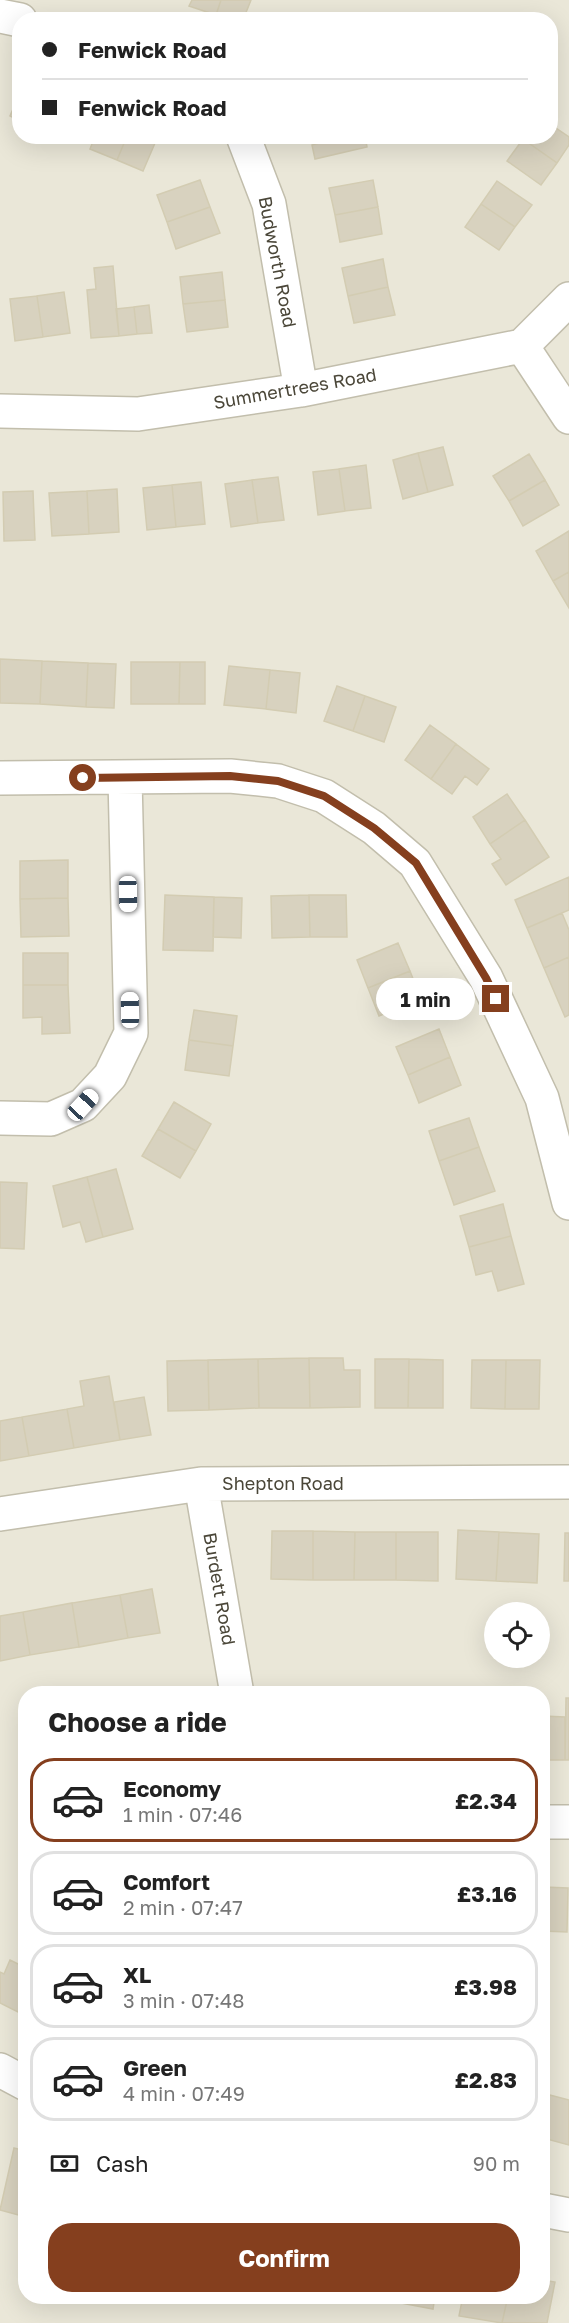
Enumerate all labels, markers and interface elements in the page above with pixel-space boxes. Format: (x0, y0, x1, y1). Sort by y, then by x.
text: Fenwick Road (78, 36, 227, 63)
text: Fenwick Road (78, 94, 227, 121)
street label: Budworth Road (254, 194, 302, 329)
street label: Summertrees Road (212, 363, 378, 413)
route start (69, 764, 96, 791)
car (119, 876, 137, 912)
callout: 1 min (376, 978, 475, 1020)
route end (482, 985, 509, 1012)
text: 1 min (400, 987, 451, 1011)
car (121, 992, 139, 1028)
car (64, 1086, 102, 1124)
street label: Shepton Road (222, 1472, 344, 1494)
street label: Burdett Road (199, 1531, 241, 1647)
map controls (484, 1602, 550, 1668)
button: locate (484, 1602, 550, 1668)
text: Choose a ride (48, 1706, 227, 1738)
icon: car (51, 1773, 105, 1827)
text: Economy (123, 1775, 221, 1802)
text: £2.34 (455, 1787, 517, 1814)
text: 1 min · 07:46 (123, 1802, 242, 1826)
icon: car (51, 1866, 105, 1920)
text: Comfort (123, 1868, 210, 1895)
text: £3.16 (457, 1880, 517, 1907)
text: 2 min · 07:47 (123, 1895, 243, 1919)
icon: car (51, 1959, 105, 2013)
text: XL (123, 1961, 151, 1988)
text: £3.98 (454, 1973, 517, 2000)
text: 3 min · 07:48 (123, 1988, 244, 2012)
icon: car (51, 2052, 105, 2106)
text: Green (123, 2054, 187, 2081)
text: £2.83 (455, 2066, 517, 2093)
text: 4 min · 07:49 (123, 2081, 245, 2105)
icon: cash (48, 2147, 81, 2180)
text: Cash (96, 2150, 149, 2177)
text: 90 m (473, 2151, 520, 2175)
button: Confirm (48, 2223, 520, 2292)

